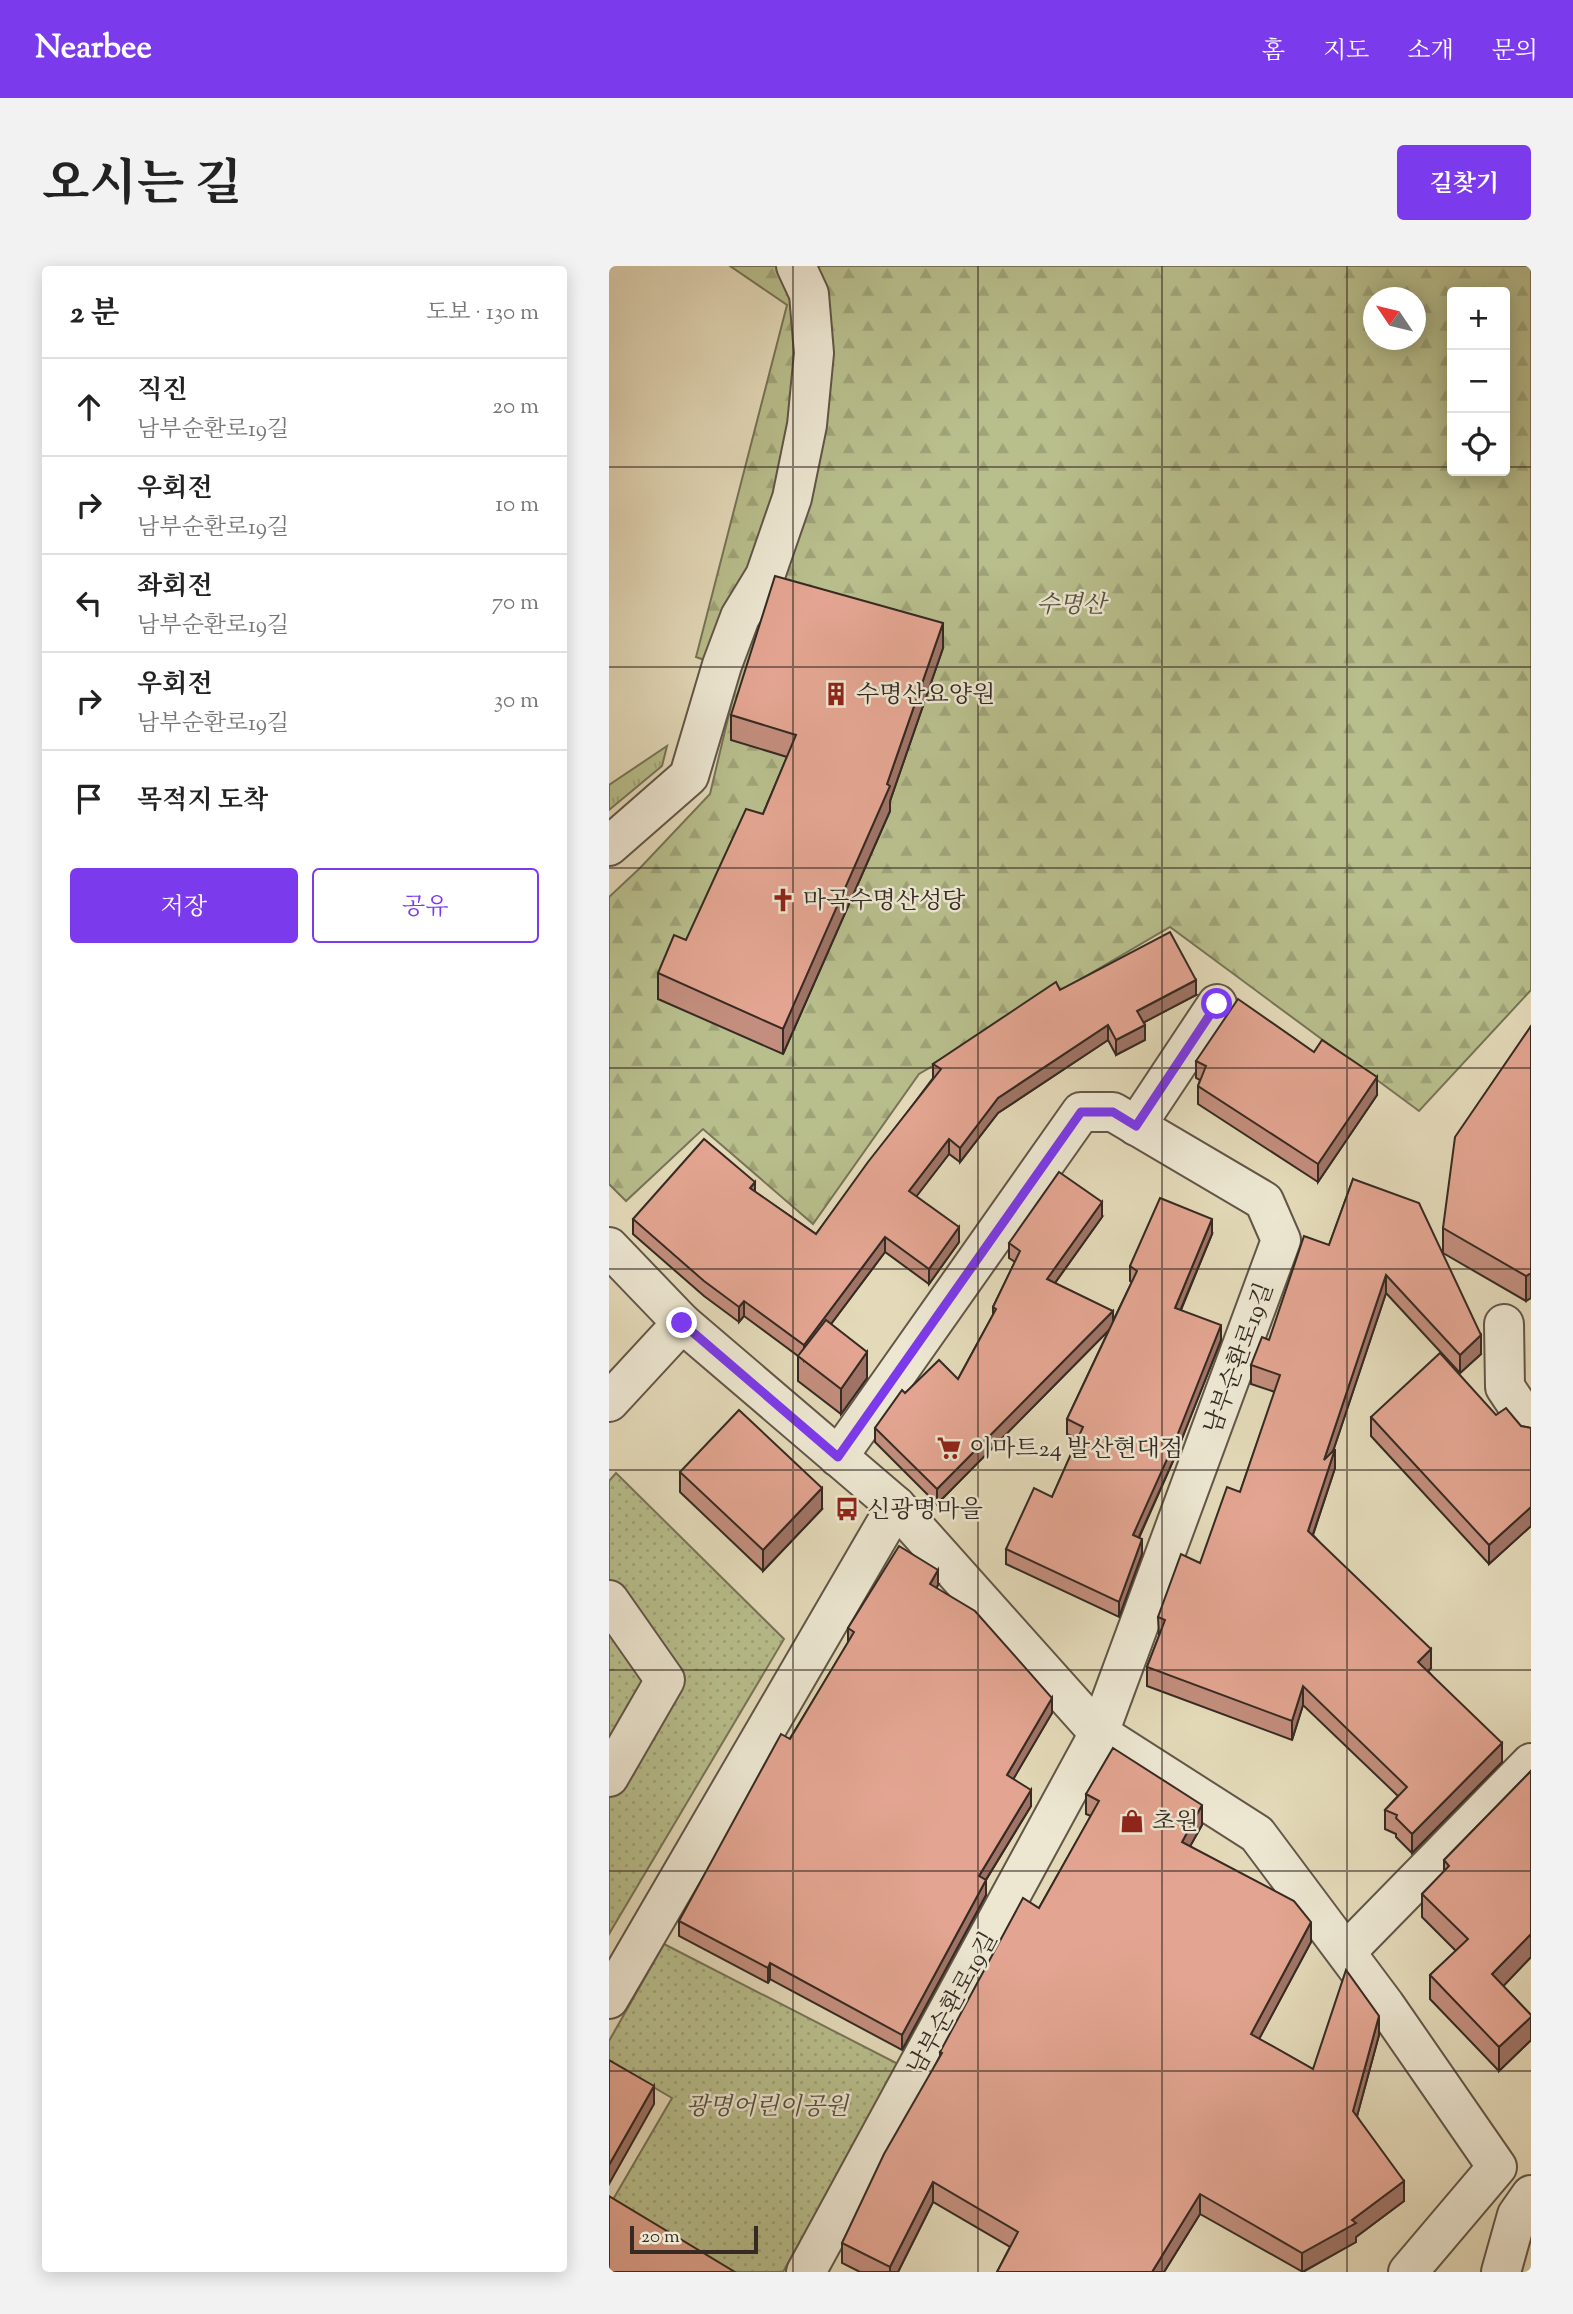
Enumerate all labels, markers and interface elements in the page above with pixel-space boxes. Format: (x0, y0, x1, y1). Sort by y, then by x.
text: Nearbee (35, 25, 152, 73)
text: 홈 (1262, 35, 1285, 69)
text: 지도 (1323, 35, 1369, 69)
text: 소개 (1407, 35, 1454, 69)
text: 문의 (1492, 35, 1538, 69)
button: 길찾기 (1397, 145, 1531, 220)
text: 오시는 길 (42, 152, 242, 222)
north arrow (1363, 287, 1426, 350)
map controls (1447, 287, 1510, 476)
button: + (1447, 287, 1510, 350)
text: 2 분 (70, 293, 119, 336)
text: 도보 · 130 m (426, 297, 539, 330)
button: − (1447, 350, 1510, 413)
text: 직진 (137, 373, 187, 410)
icon: ahead (70, 388, 108, 426)
text: 20 m (492, 391, 539, 424)
button: locate (1447, 413, 1510, 476)
text: 남부순환로19길 (137, 414, 289, 447)
text: 우회전 (137, 471, 212, 508)
icon: right (70, 486, 108, 524)
text: 10 m (495, 489, 539, 522)
text: 남부순환로19길 (137, 512, 289, 545)
text: 좌회전 (137, 569, 212, 606)
icon: left (70, 584, 108, 622)
text: 70 m (492, 587, 539, 620)
park label: 수명산 (1036, 589, 1110, 623)
text: 남부순환로19길 (137, 610, 289, 643)
text: 우회전 (137, 667, 212, 704)
place label: 수명산요양원 (856, 679, 995, 713)
building icon: 수명산요양원 (822, 680, 850, 708)
icon: right (70, 682, 108, 720)
text: 30 m (494, 685, 539, 718)
text: 남부순환로19길 (137, 708, 289, 741)
icon: arrive (70, 780, 108, 818)
text: 목적지 도착 (137, 783, 268, 820)
button: 저장 (70, 868, 298, 943)
button: 공유 (312, 868, 539, 943)
place label: 마곡수명산성당 (803, 885, 966, 919)
church icon: 마곡수명산성당 (769, 886, 797, 914)
route start (1201, 988, 1232, 1019)
street label: 남부순환로19길 (1197, 1278, 1283, 1439)
route end (666, 1307, 697, 1338)
place label: 이마트24 발산현대점 (969, 1433, 1183, 1467)
supermarket icon: 이마트24 발산현대점 (935, 1434, 963, 1462)
place label: 신광명마을 (867, 1494, 983, 1528)
bus stop icon: 신광명마을 (833, 1495, 861, 1523)
place label: 초원 (1152, 1806, 1198, 1840)
shop icon: 초원 (1118, 1807, 1146, 1835)
street label: 남부순환로19길 (900, 1926, 1007, 2082)
park label: 광명어린이공원 (686, 2091, 850, 2125)
scale bar (630, 2223, 758, 2255)
text: 20 m (641, 2224, 680, 2251)

